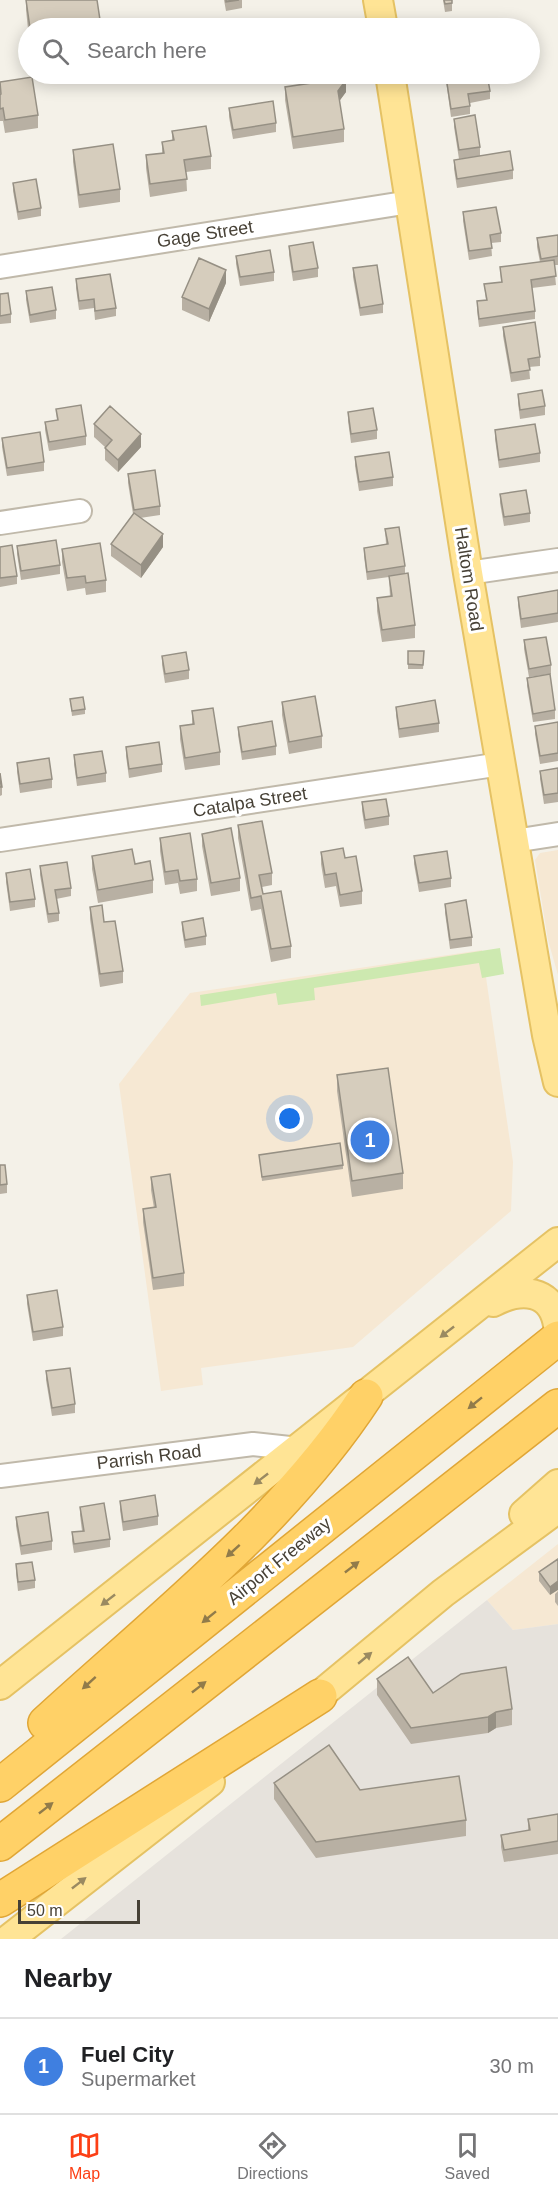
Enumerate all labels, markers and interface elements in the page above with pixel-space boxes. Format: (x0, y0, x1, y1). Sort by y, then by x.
search box (18, 18, 540, 84)
icon: search (39, 35, 72, 68)
text: Search here (87, 38, 207, 63)
street label: Gage Street (156, 217, 254, 251)
street label: Haltom Road (451, 526, 487, 632)
street label: Catalpa Street (192, 783, 308, 821)
your location (275, 1104, 304, 1133)
pin: 1 (350, 1118, 389, 1162)
one-way arrow (440, 1325, 455, 1338)
one-way arrow (468, 1397, 483, 1409)
street label: Parrish Road (96, 1441, 202, 1473)
one-way arrow (253, 1472, 269, 1485)
street label: Airport Freeway (223, 1513, 335, 1609)
one-way arrow (226, 1544, 240, 1558)
one-way arrow (344, 1560, 360, 1573)
one-way arrow (101, 1593, 116, 1605)
one-way arrow (201, 1611, 217, 1624)
one-way arrow (357, 1652, 372, 1665)
one-way arrow (81, 1676, 96, 1690)
one-way arrow (191, 1681, 207, 1694)
one-way arrow (38, 1802, 54, 1815)
one-way arrow (72, 1878, 87, 1890)
scale bar (18, 1897, 140, 1924)
text: 50 m (27, 1902, 63, 1919)
text: Nearby (24, 1963, 112, 1993)
text: Fuel City (81, 2042, 174, 2067)
text: 1 (38, 2055, 49, 2077)
text: 30 m (490, 2055, 534, 2077)
text: Supermarket (81, 2068, 196, 2090)
tab: Map (68, 2129, 101, 2183)
tab: Directions (237, 2129, 308, 2183)
tab: Saved (445, 2129, 490, 2183)

